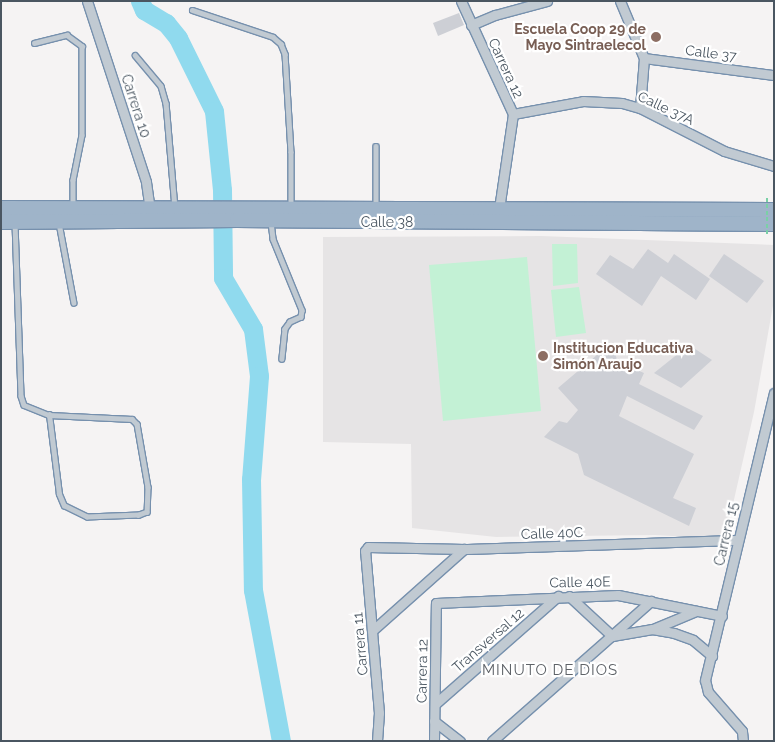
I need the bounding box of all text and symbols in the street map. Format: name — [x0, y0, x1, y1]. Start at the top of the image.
place label: Escuela Coop 29 de Mayo Sintraelecol — [514, 21, 646, 54]
marker: Escuela Coop 29 de Mayo Sintraelecol — [650, 31, 662, 43]
street label: Carrera 12 — [485, 35, 527, 101]
street label: Calle 37 — [684, 42, 738, 64]
street label: Carrera 10 — [118, 72, 154, 140]
street label: Calle 37A — [635, 88, 697, 128]
street label: Calle 38 — [361, 214, 413, 230]
place label: Institucion Educativa Simón Araujo — [553, 340, 693, 372]
marker: Institucion Educativa Simón Araujo — [537, 350, 549, 362]
street label: Carrera 15 — [711, 501, 741, 567]
street label: Calle 40C — [520, 524, 584, 542]
street label: Calle 40E — [549, 573, 611, 591]
street label: Transversal 12 — [449, 604, 527, 676]
street label: Carrera 11 — [349, 612, 371, 676]
street label: Carrera 12 — [413, 639, 431, 703]
district label: MINUTO DE DIOS — [480, 662, 620, 680]

